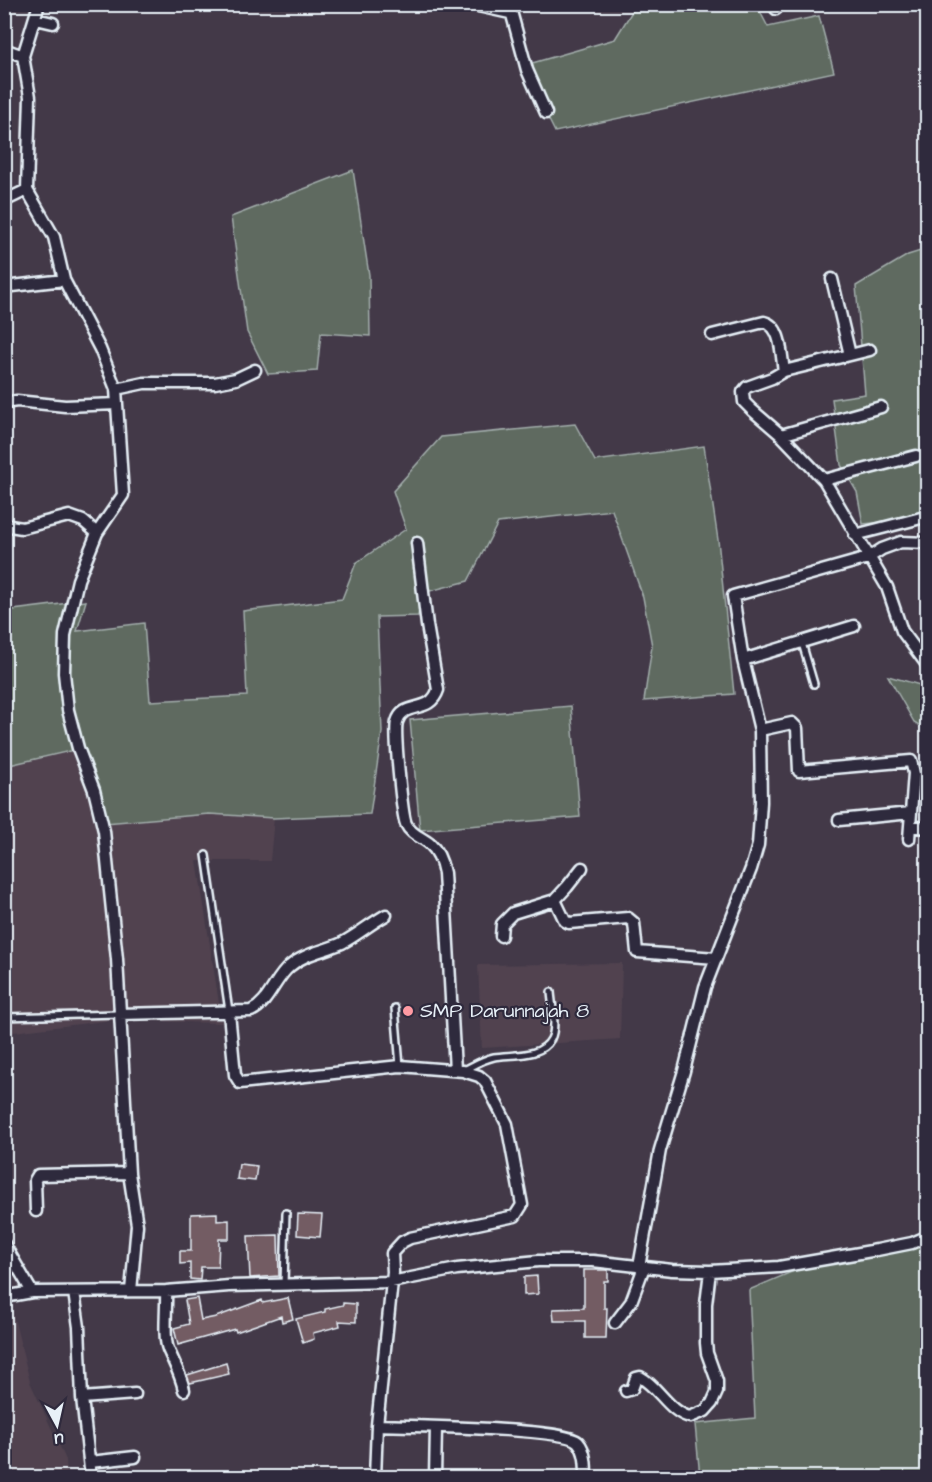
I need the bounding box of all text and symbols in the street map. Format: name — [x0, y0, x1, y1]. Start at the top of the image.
place label: SMP Darunnajah 8 — [420, 997, 589, 1025]
marker: SMP Darunnajah 8 — [401, 1004, 415, 1018]
north arrow — [27, 1395, 87, 1455]
text: U — [53, 1427, 65, 1450]

